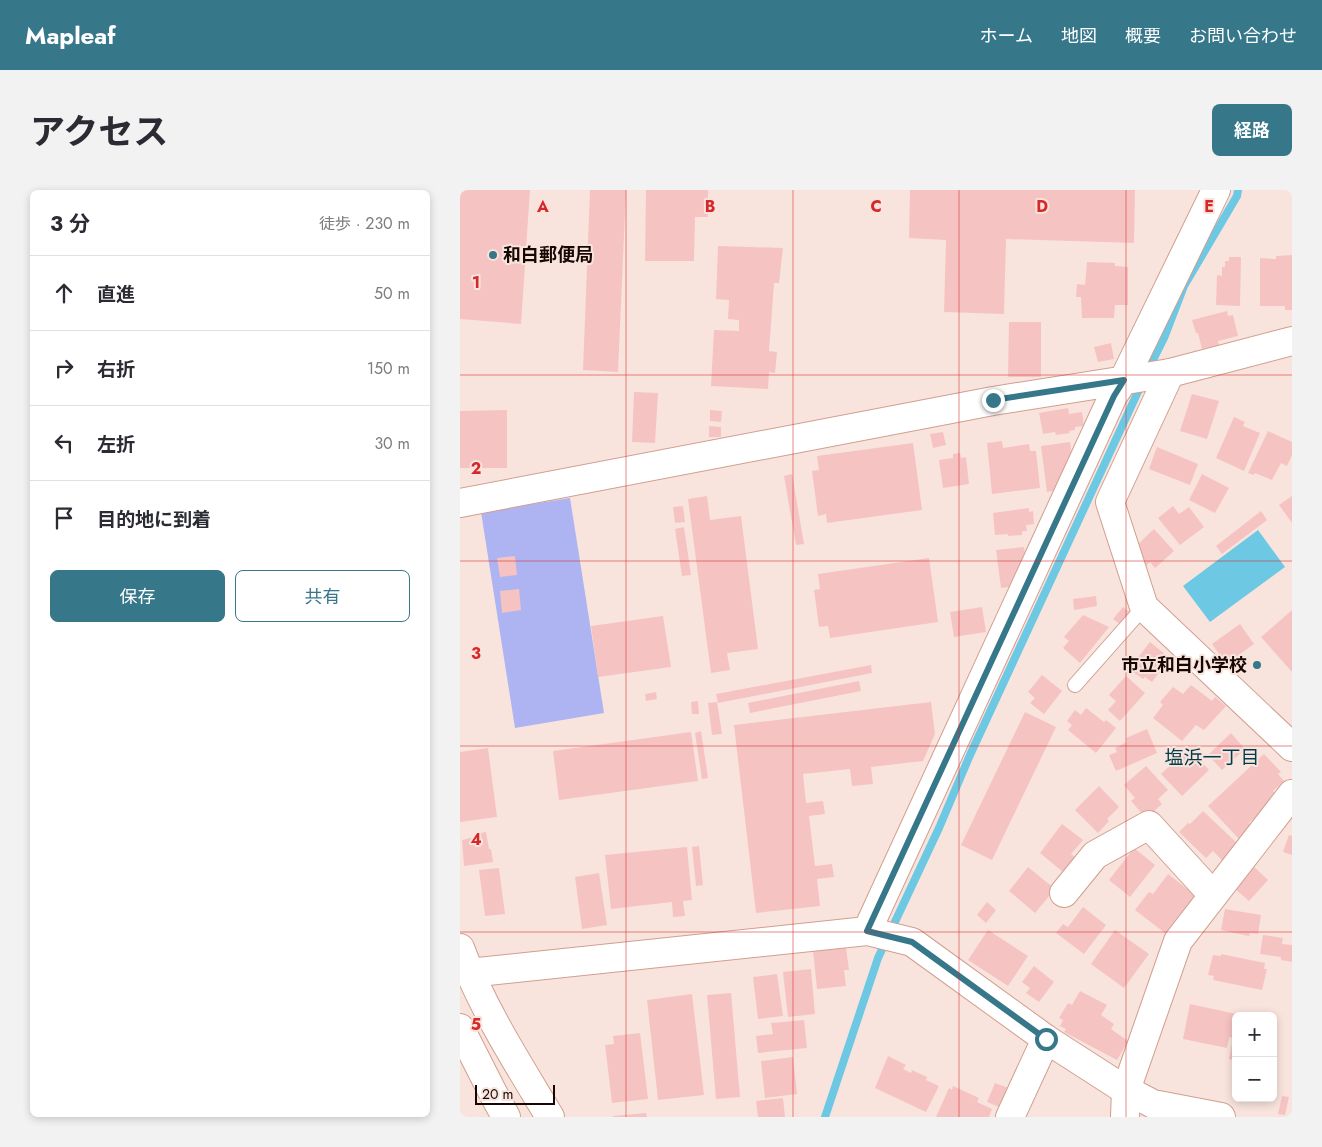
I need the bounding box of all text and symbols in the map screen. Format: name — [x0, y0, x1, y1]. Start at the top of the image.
text: Mapleaf — [25, 18, 116, 53]
text: ホーム — [980, 23, 1033, 49]
text: 地図 — [1061, 23, 1097, 49]
text: 概要 — [1125, 23, 1161, 49]
text: お問い合わせ — [1189, 23, 1297, 49]
button: 経路 — [1212, 104, 1292, 156]
text: アクセス — [30, 107, 168, 157]
text: A — [536, 195, 549, 218]
text: B — [705, 195, 715, 218]
text: C — [870, 195, 882, 218]
text: D — [1036, 195, 1048, 218]
text: E — [1204, 195, 1214, 218]
text: 3 分 — [50, 209, 90, 239]
text: 徒歩 · 230 m — [319, 212, 410, 235]
place label: 和白郵便局 — [503, 242, 593, 268]
marker: 和白郵便局 — [487, 249, 499, 261]
text: 1 — [472, 271, 480, 294]
icon: ahead — [50, 279, 78, 307]
text: 直進 — [97, 281, 135, 308]
text: 50 m — [374, 282, 410, 305]
icon: right — [50, 354, 78, 382]
text: 右折 — [97, 356, 135, 383]
text: 150 m — [367, 357, 410, 380]
route end — [982, 389, 1005, 412]
icon: left — [50, 429, 78, 457]
text: 左折 — [97, 431, 135, 458]
text: 30 m — [374, 432, 410, 455]
text: 2 — [471, 457, 481, 480]
icon: arrive — [50, 504, 78, 532]
text: 目的地に到着 — [97, 506, 211, 533]
button: 保存 — [50, 570, 225, 622]
button: 共有 — [235, 570, 410, 622]
text: 3 — [471, 642, 481, 665]
place label: 市立和白小学校 — [1121, 652, 1247, 678]
marker: 市立和白小学校 — [1251, 659, 1263, 671]
district label: 塩浜一丁目 — [1164, 744, 1260, 771]
text: 4 — [470, 828, 482, 851]
map controls — [1232, 1012, 1277, 1102]
button: + — [1232, 1012, 1277, 1057]
text: 5 — [471, 1013, 481, 1036]
route start — [1035, 1028, 1058, 1051]
button: − — [1232, 1057, 1277, 1102]
scale bar — [475, 1082, 555, 1105]
text: 20 m — [482, 1084, 514, 1104]

